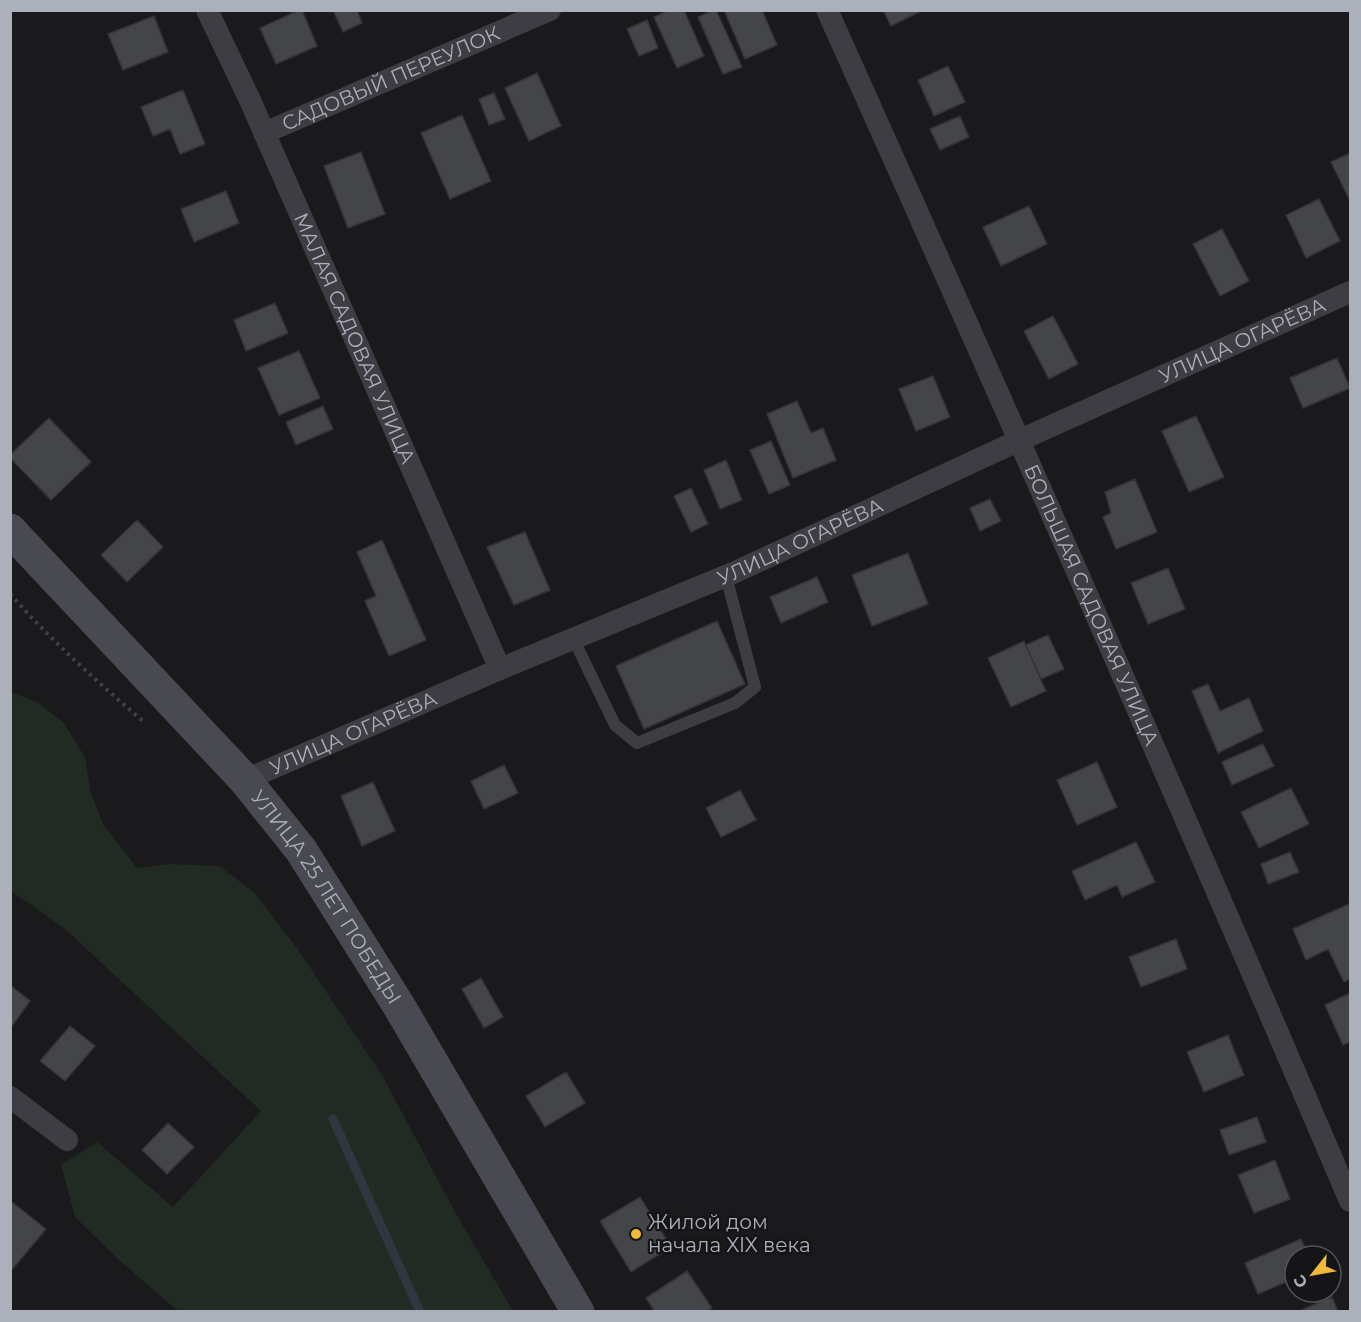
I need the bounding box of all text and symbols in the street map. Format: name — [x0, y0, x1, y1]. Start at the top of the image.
street label: САДОВЫЙ ПЕРЕУЛОК — [278, 21, 503, 136]
street label: МАЛАЯ САДОВАЯ УЛИЦА — [289, 209, 420, 468]
street label: УЛИЦА ОГАРЁВА — [1155, 293, 1329, 388]
street label: БОЛЬШАЯ САДОВАЯ УЛИЦА — [1019, 461, 1164, 749]
street label: УЛИЦА ОГАРЁВА — [714, 493, 887, 590]
street label: УЛИЦА ОГАРЁВА — [266, 686, 440, 780]
street label: УЛИЦА 25 ЛЕТ ПОБЕДЫ — [246, 785, 407, 1008]
place label: Жилой дом начала XIX века — [648, 1210, 811, 1257]
marker: Жилой дом начала XIX века — [629, 1227, 643, 1241]
north arrow — [1283, 1244, 1343, 1304]
text: С — [1289, 1271, 1312, 1291]

